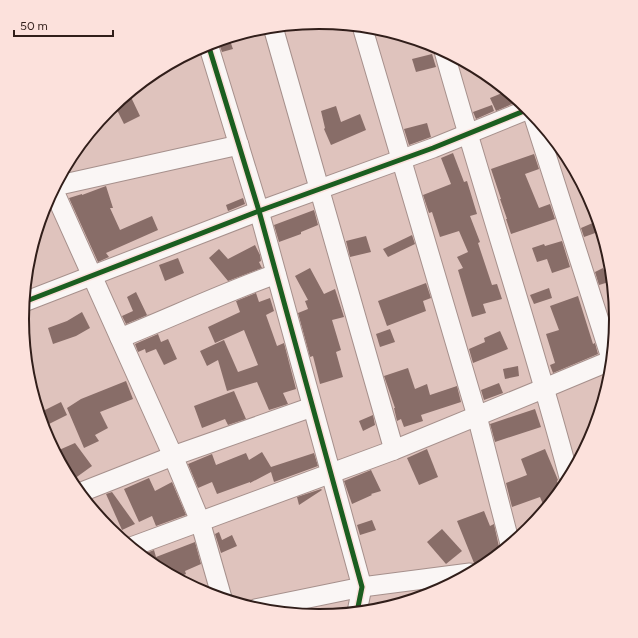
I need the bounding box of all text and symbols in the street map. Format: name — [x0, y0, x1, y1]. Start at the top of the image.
scale bar — [14, 12, 113, 38]
text: 50 m — [20, 19, 48, 33]

